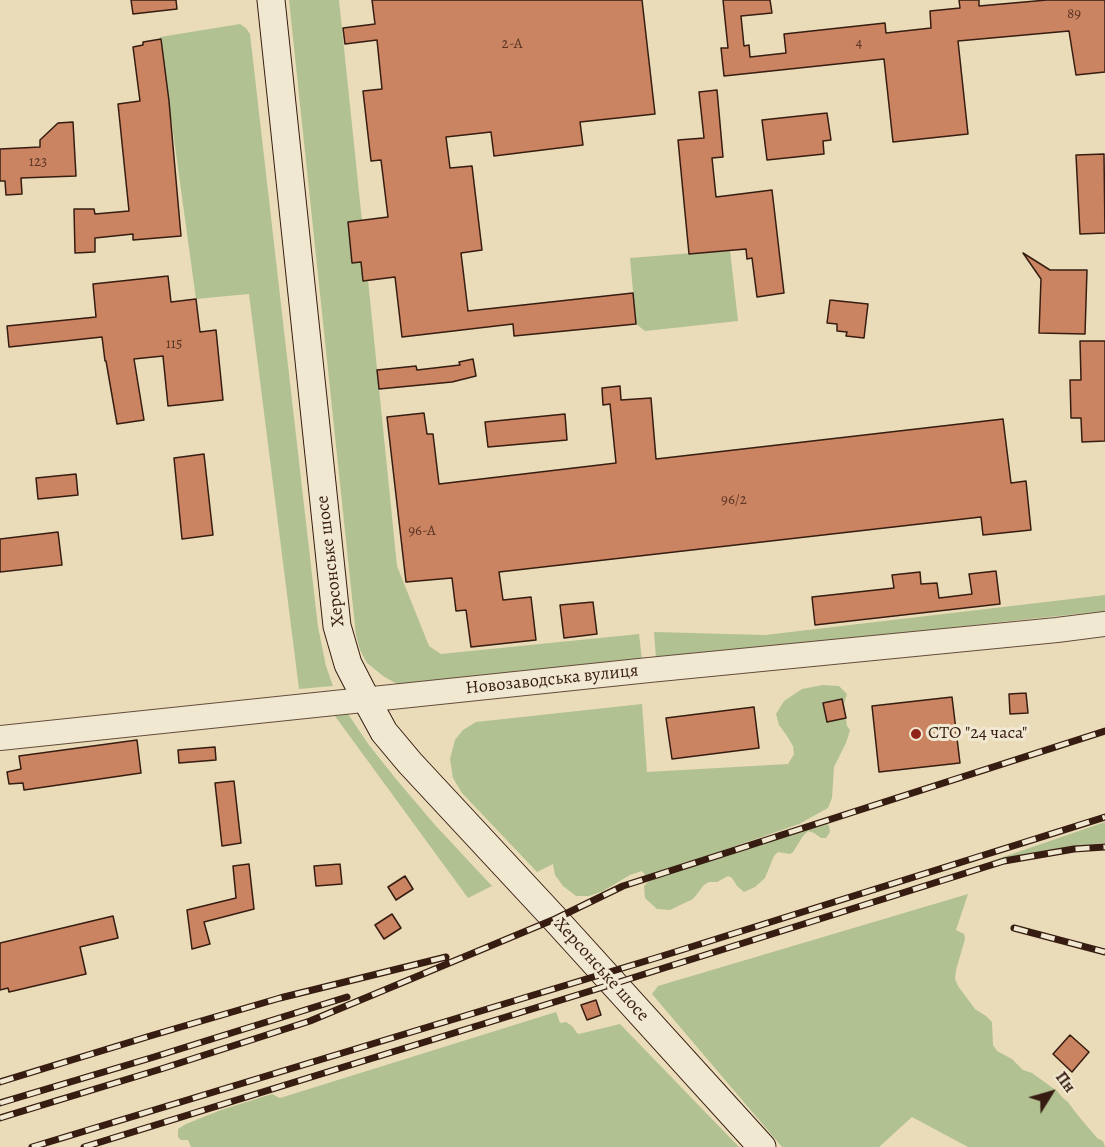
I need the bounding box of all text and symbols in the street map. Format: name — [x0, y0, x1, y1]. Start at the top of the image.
house number: 89 — [1067, 5, 1081, 23]
house number: 4 — [856, 34, 862, 52]
house number: 2-А — [502, 35, 522, 53]
house number: 123 — [29, 153, 47, 171]
house number: 115 — [166, 335, 182, 353]
house number: 96/2 — [721, 491, 747, 509]
street label: Херсонське шосе — [312, 494, 350, 628]
house number: 96-А — [408, 522, 436, 540]
street label: Новозаводська вулиця — [464, 660, 640, 700]
place label: СТО "24 часа" — [928, 723, 1027, 745]
marker: СТО "24 часа" — [909, 727, 923, 741]
street label: Херсонське шосе — [549, 914, 653, 1026]
north arrow — [1021, 1063, 1081, 1123]
text: Пн — [1050, 1067, 1080, 1097]

